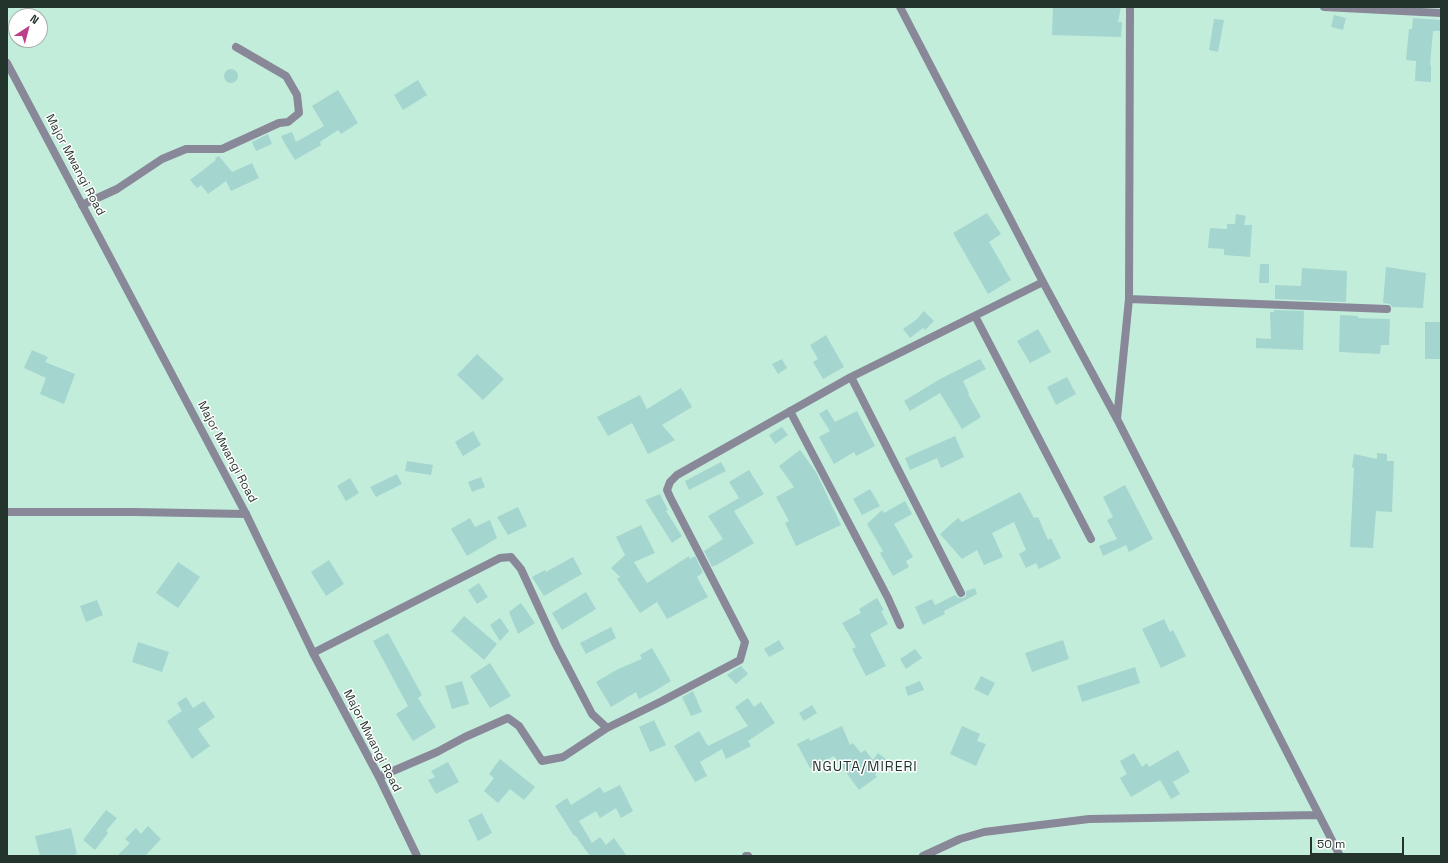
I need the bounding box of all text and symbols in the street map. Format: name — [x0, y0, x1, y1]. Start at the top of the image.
north arrow — [8, 8, 48, 48]
text: N — [27, 11, 42, 27]
street label: Major Mwangi Road — [42, 112, 108, 218]
street label: Major Mwangi Road — [194, 399, 260, 505]
street label: Major Mwangi Road — [340, 688, 404, 794]
district label: NGUTA/MIRERI — [812, 759, 918, 775]
scale bar — [1312, 829, 1406, 855]
text: 50 m — [1317, 836, 1345, 852]

